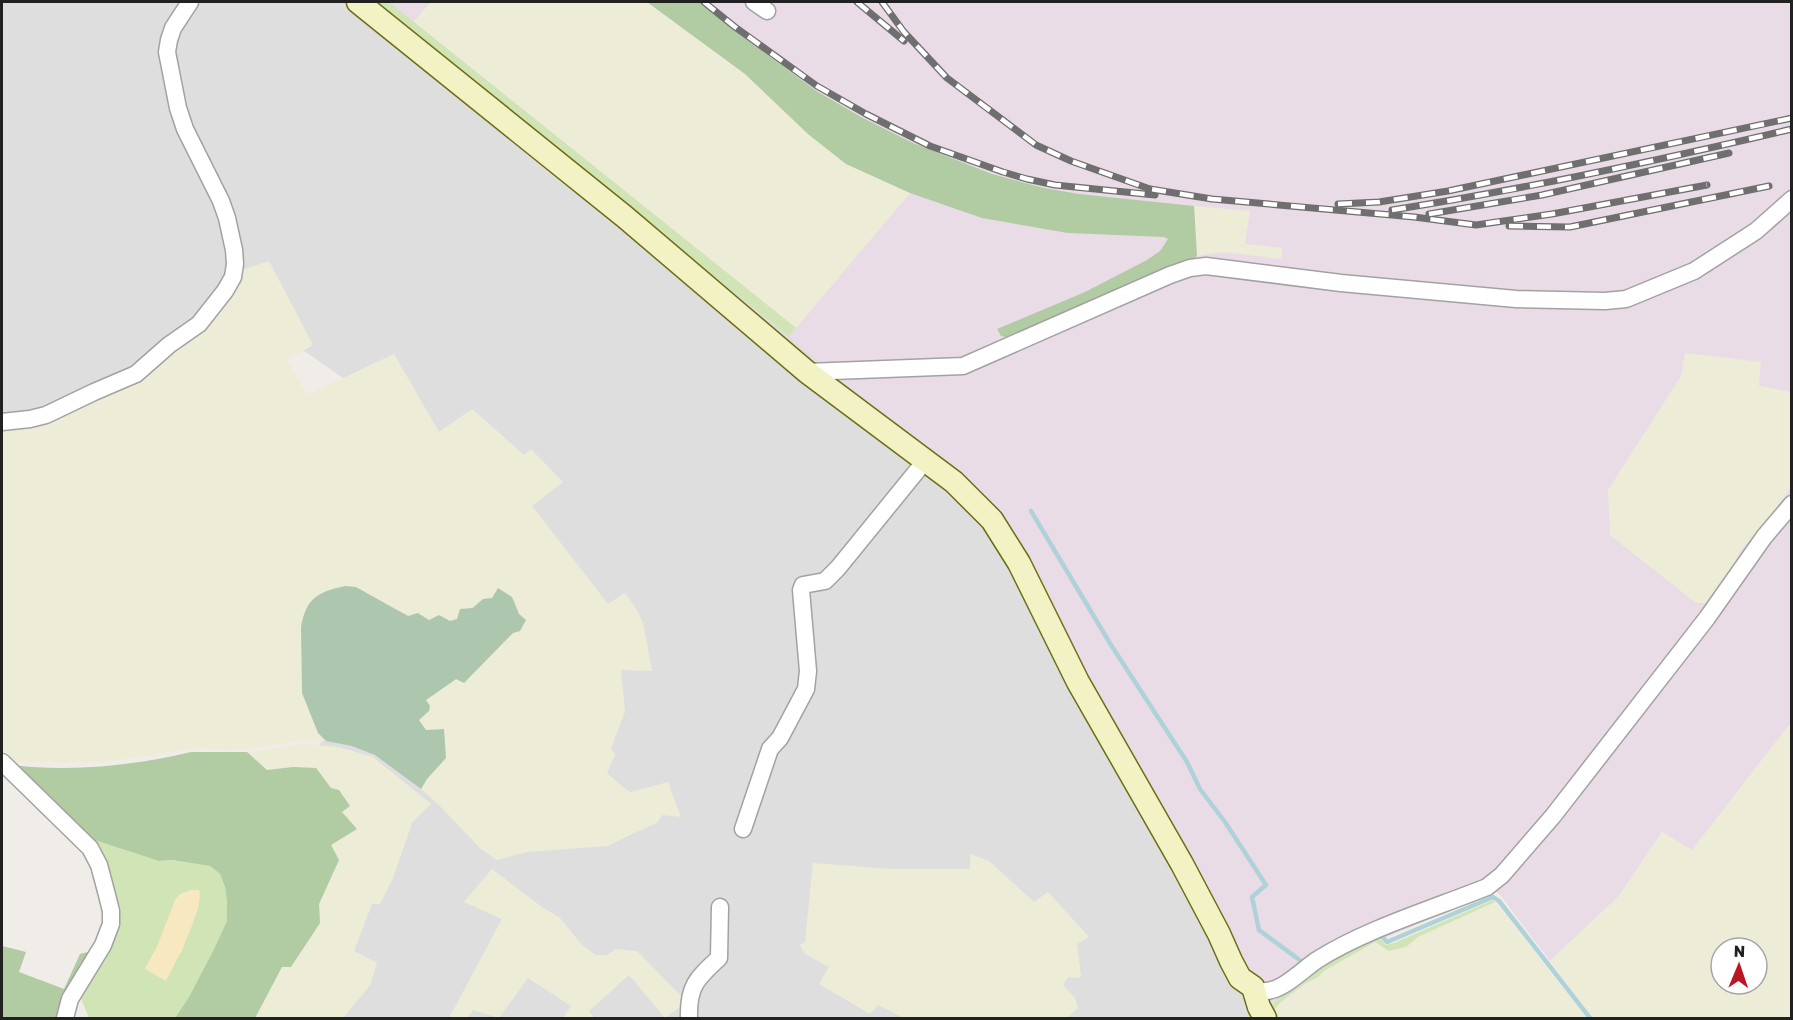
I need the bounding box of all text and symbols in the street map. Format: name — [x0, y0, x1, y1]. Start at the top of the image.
north arrow — [1709, 936, 1769, 996]
text: N — [1733, 942, 1746, 961]

